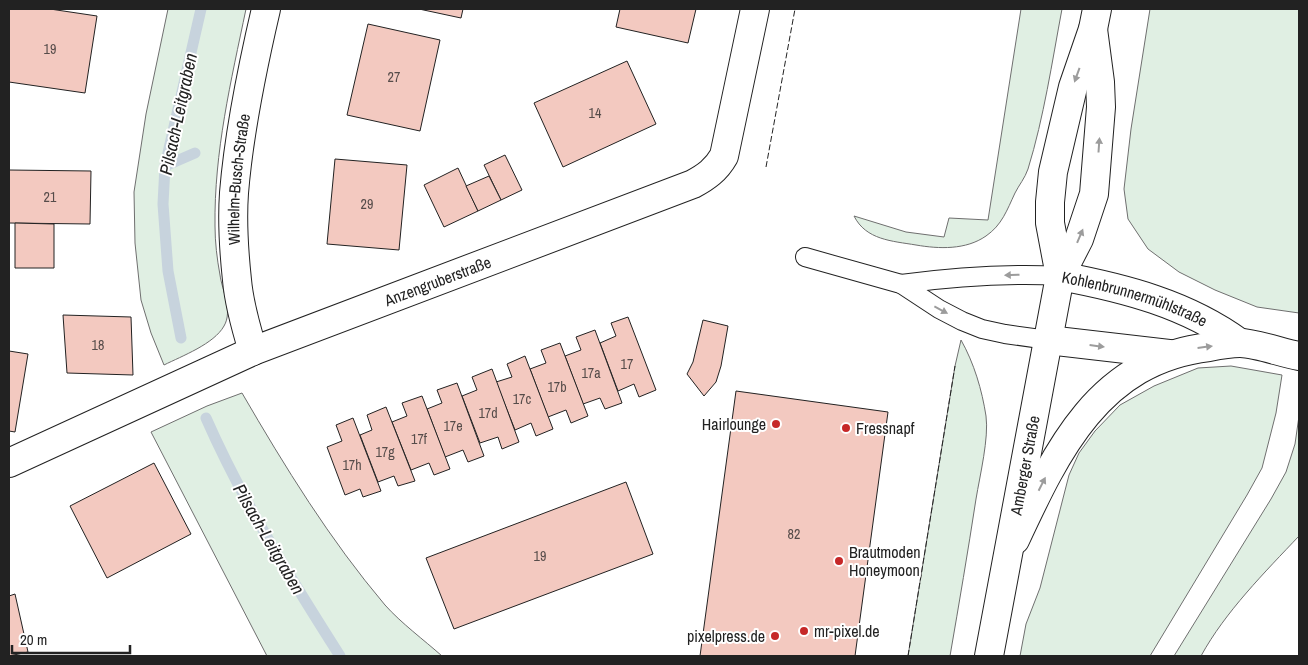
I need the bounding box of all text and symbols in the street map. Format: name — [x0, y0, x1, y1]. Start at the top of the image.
house number: 19 — [44, 40, 56, 58]
water label: Pilsach-Leitgraben — [153, 51, 203, 177]
house number: 27 — [388, 68, 400, 86]
one-way arrow — [1073, 68, 1080, 83]
house number: 14 — [589, 104, 602, 122]
street label: Wilhelm-Busch-Straße — [222, 112, 255, 246]
one-way arrow — [1095, 137, 1103, 153]
house number: 21 — [44, 188, 57, 206]
house number: 29 — [361, 195, 373, 213]
one-way arrow — [1076, 229, 1084, 243]
street label: Anzengruberstraße — [380, 251, 494, 311]
street label: Kohlenbrunnermühlstraße — [1060, 266, 1211, 332]
one-way arrow — [1003, 271, 1019, 279]
one-way arrow — [935, 306, 948, 315]
house number: 18 — [92, 336, 104, 354]
one-way arrow — [1089, 342, 1105, 350]
one-way arrow — [1197, 343, 1213, 351]
house number: 17 — [621, 355, 633, 373]
house number: 17a — [581, 364, 601, 382]
house number: 17b — [547, 378, 567, 396]
house number: 17c — [513, 390, 532, 408]
house number: 17d — [478, 404, 498, 422]
place label: Hairlounge — [702, 413, 766, 435]
street label: Amberger Straße — [1004, 414, 1045, 518]
house number: 17e — [443, 417, 463, 435]
place label: Fressnapf — [856, 417, 915, 439]
marker: Hairlounge — [770, 418, 782, 430]
marker: Fressnapf — [840, 422, 852, 434]
house number: 17f — [411, 430, 428, 448]
house number: 17g — [375, 443, 395, 461]
house number: 17h — [342, 456, 362, 474]
one-way arrow — [1038, 477, 1046, 492]
water label: Pilsach-Leitgraben — [227, 479, 311, 599]
house number: 82 — [788, 525, 800, 543]
place label: Brautmoden Honeymoon — [849, 541, 920, 581]
house number: 19 — [534, 547, 546, 565]
marker: Brautmoden Honeymoon — [833, 555, 845, 567]
place label: mr-pixel.de — [814, 620, 880, 642]
scale bar — [12, 622, 130, 654]
place label: pixelpress.de — [687, 625, 765, 647]
marker: mr-pixel.de — [798, 625, 810, 637]
text: 20 m — [20, 629, 47, 650]
marker: pixelpress.de — [769, 630, 781, 642]

